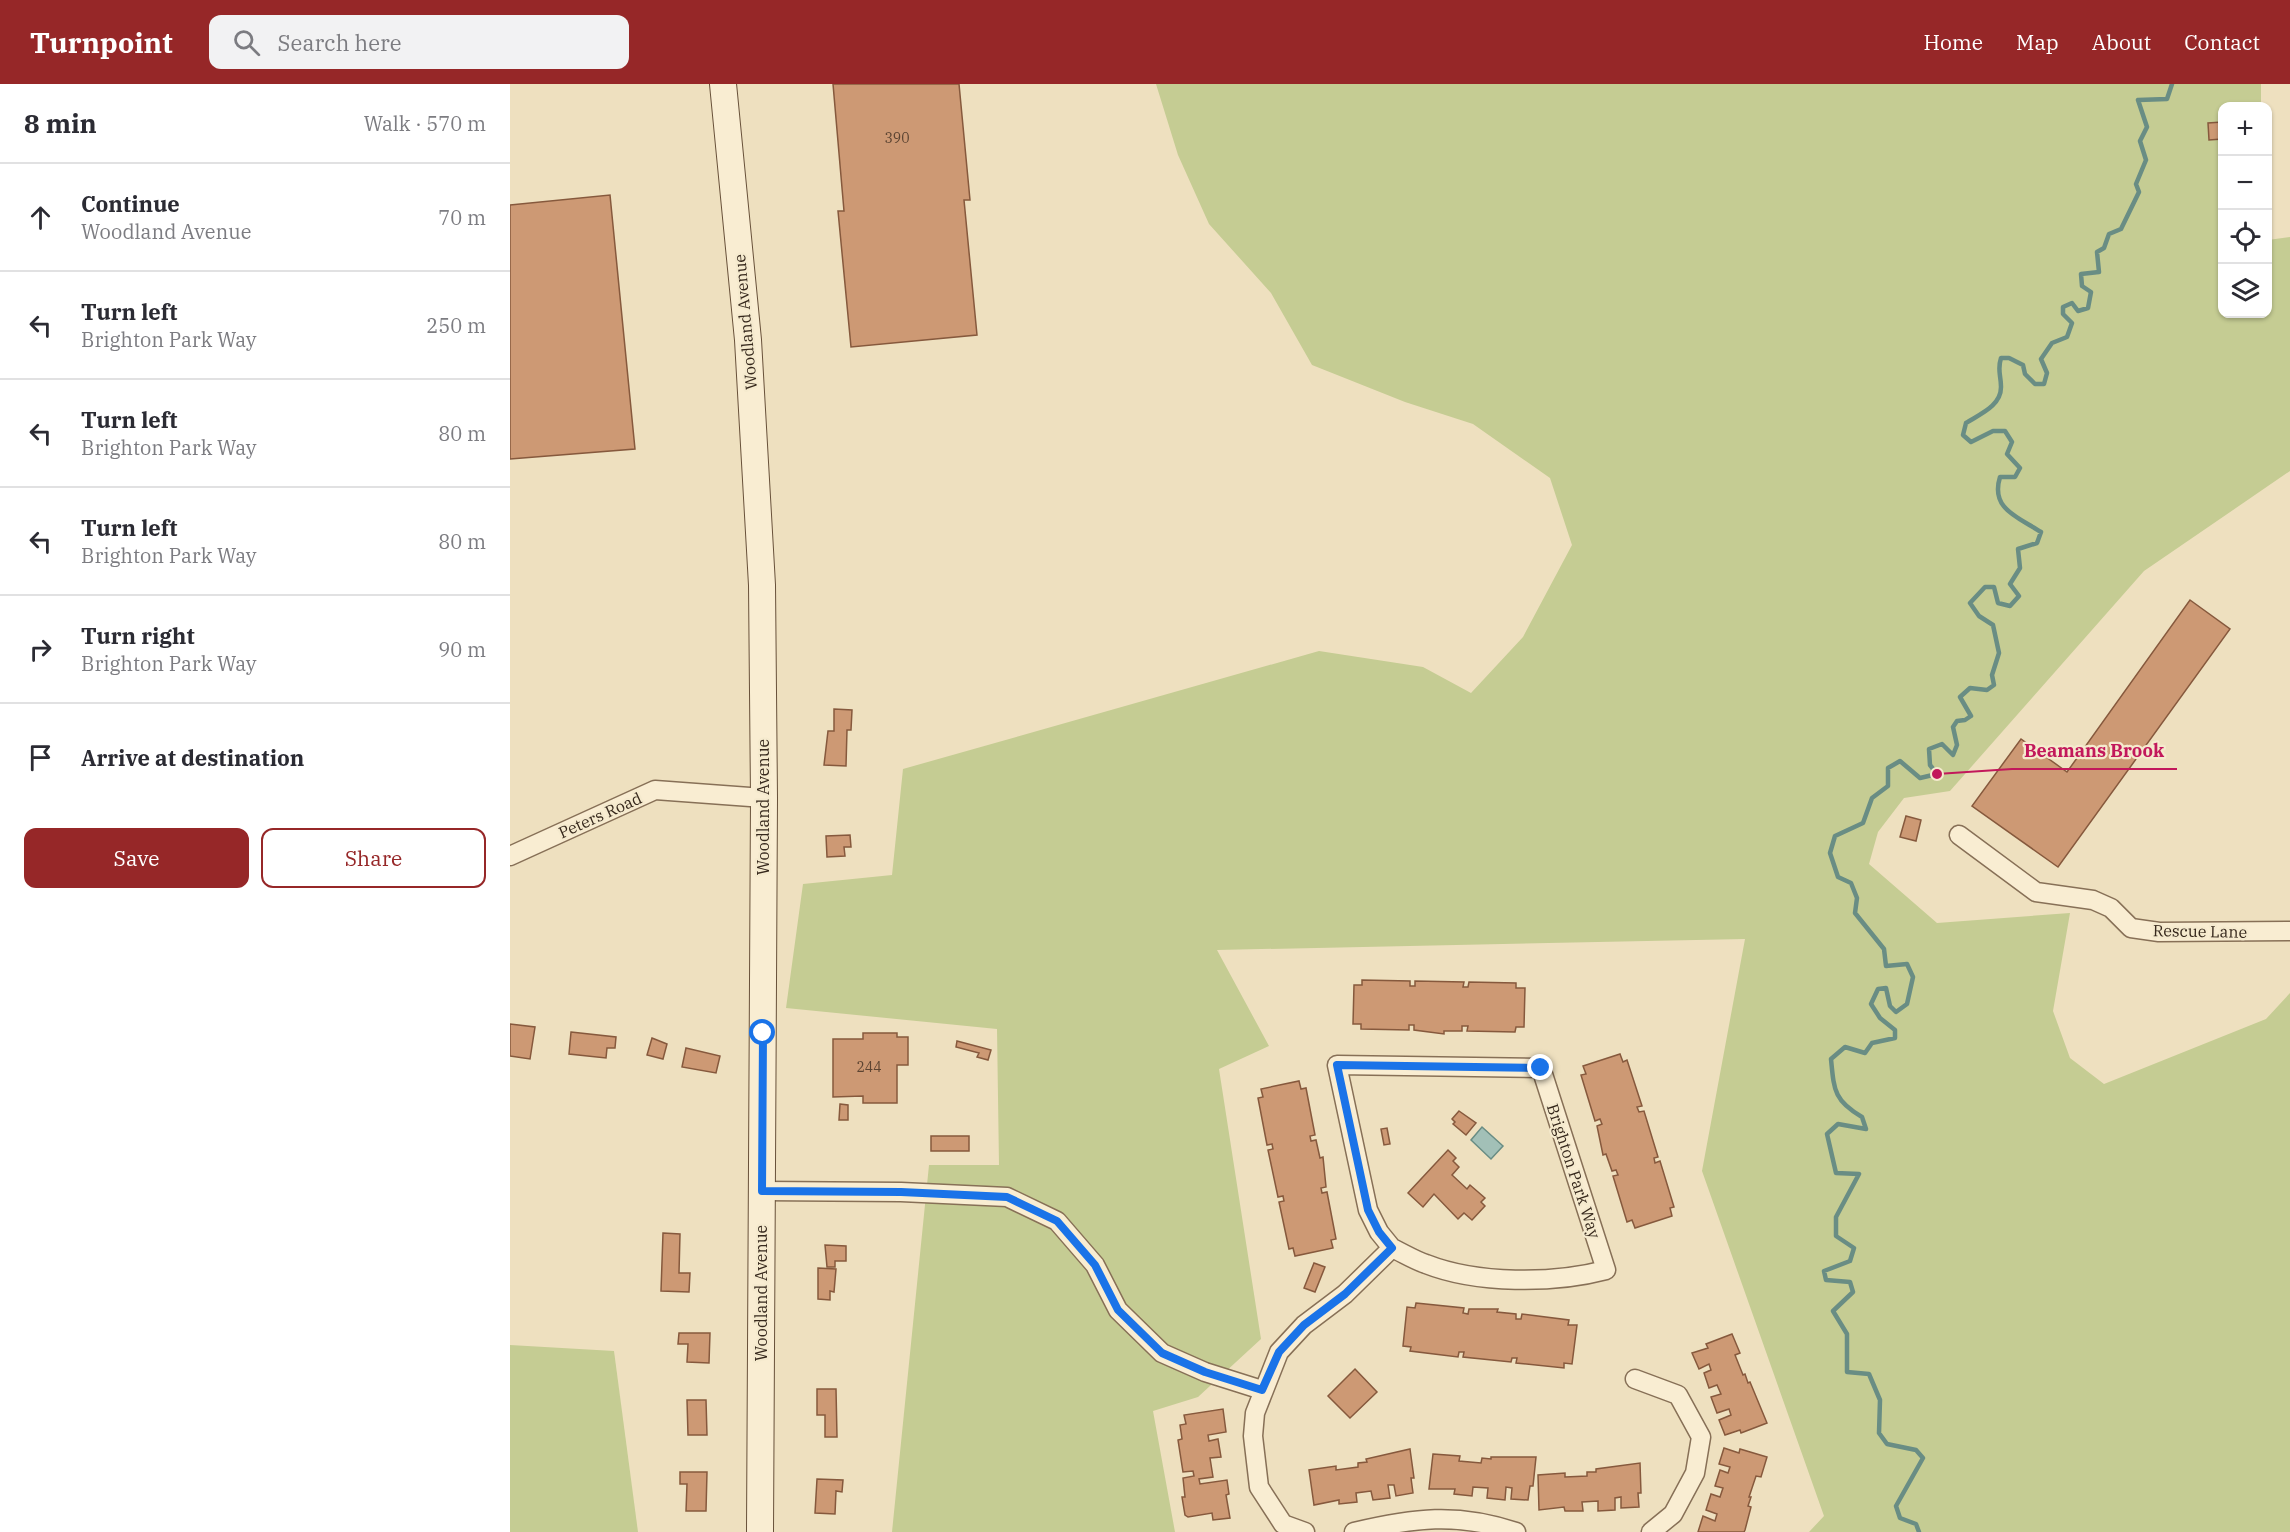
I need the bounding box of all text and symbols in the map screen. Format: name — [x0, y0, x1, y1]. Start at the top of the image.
search box — [209, 15, 629, 69]
text: Turnpoint — [30, 24, 173, 61]
icon: search — [230, 26, 263, 59]
text: Search here — [278, 28, 402, 57]
text: Home — [1923, 28, 1983, 56]
text: Map — [2016, 28, 2059, 56]
text: About — [2092, 28, 2151, 56]
text: Contact — [2184, 28, 2260, 56]
map controls — [2218, 102, 2272, 318]
button: + — [2218, 102, 2272, 156]
text: 8 min — [24, 106, 97, 140]
text: Walk · 570 m — [364, 110, 486, 137]
house number: 390 — [884, 129, 910, 147]
button: − — [2218, 156, 2272, 210]
text: Continue — [81, 189, 180, 218]
icon: ahead — [24, 201, 57, 234]
text: 70 m — [438, 204, 486, 231]
button: locate — [2218, 210, 2272, 264]
text: Woodland Avenue — [81, 218, 251, 245]
street label: Woodland Avenue — [729, 253, 761, 391]
button: layers — [2218, 264, 2272, 318]
text: Turn left — [81, 297, 177, 326]
icon: left — [24, 309, 57, 342]
text: 250 m — [426, 312, 486, 339]
text: Brighton Park Way — [81, 326, 257, 353]
text: Turn left — [81, 405, 177, 434]
icon: left — [24, 417, 57, 450]
text: 80 m — [438, 420, 486, 447]
text: Brighton Park Way — [81, 434, 257, 461]
text: Turn left — [81, 513, 177, 542]
icon: left — [24, 525, 57, 558]
text: 80 m — [438, 528, 486, 555]
text: Brighton Park Way — [81, 542, 257, 569]
text: Turn right — [81, 621, 195, 650]
icon: right — [24, 633, 57, 666]
text: 90 m — [438, 636, 486, 663]
text: Brighton Park Way — [81, 650, 257, 677]
callout: Beamans Brook — [2012, 733, 2177, 769]
street label: Woodland Avenue — [753, 739, 773, 875]
text: Beamans Brook — [2024, 739, 2165, 762]
icon: arrive — [24, 741, 57, 774]
text: Arrive at destination — [81, 743, 304, 772]
street label: Peters Road — [555, 788, 645, 842]
button: Save — [24, 828, 249, 888]
button: Share — [261, 828, 486, 888]
street label: Rescue Lane — [2153, 920, 2247, 942]
route start — [749, 1019, 775, 1045]
route end — [1527, 1054, 1553, 1080]
house number: 244 — [856, 1058, 882, 1076]
street label: Brighton Park Way — [1543, 1101, 1605, 1241]
street label: Woodland Avenue — [751, 1225, 771, 1361]

